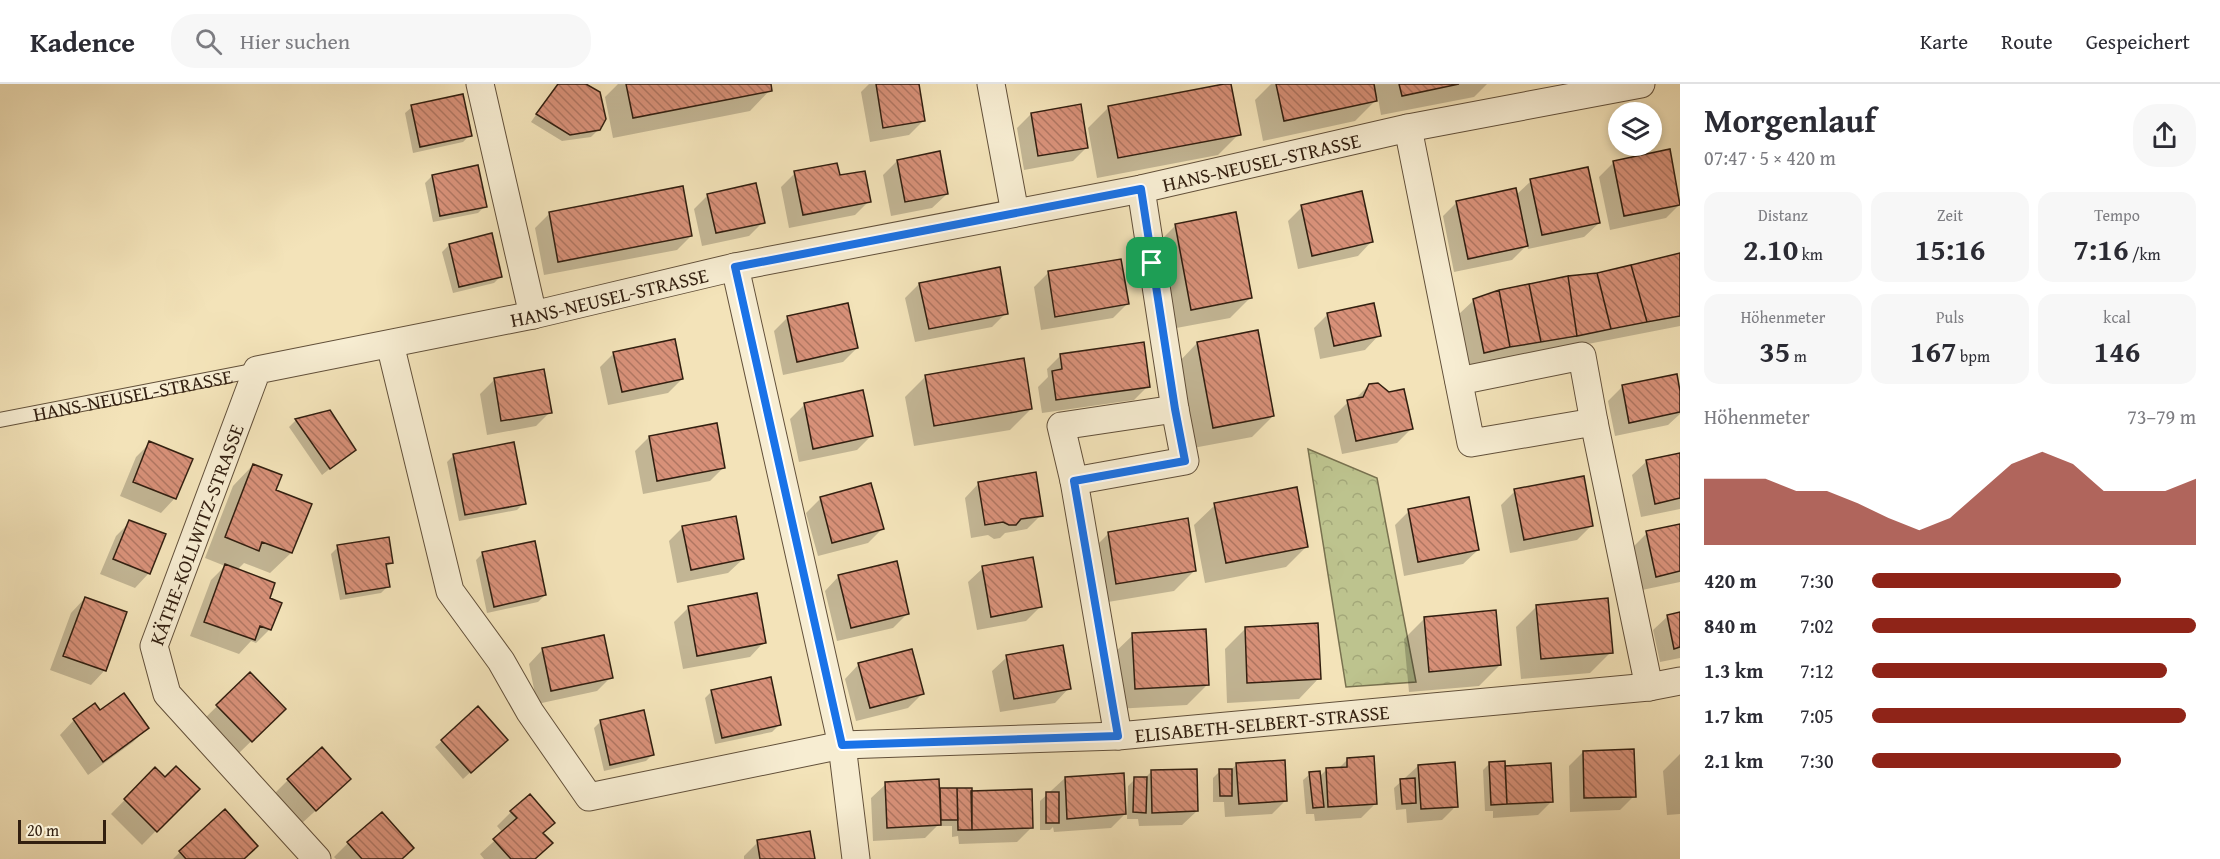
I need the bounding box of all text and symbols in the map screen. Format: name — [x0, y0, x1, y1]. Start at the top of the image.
search box — [171, 14, 591, 68]
text: Kadence — [30, 21, 135, 62]
icon: search — [192, 25, 225, 58]
text: Hier suchen — [240, 25, 350, 57]
text: Karte — [1920, 26, 1968, 57]
text: Route — [2001, 26, 2053, 57]
text: Gespeichert — [2086, 26, 2190, 57]
text: Morgenlauf — [1704, 96, 1876, 144]
map controls — [1608, 102, 1662, 156]
button: layers — [1608, 102, 1662, 156]
button: share — [2133, 104, 2196, 167]
street label: HANS-NEUSEL-STRASSE — [1159, 125, 1363, 198]
text: 07:47 · 5 × 420 m — [1704, 143, 1836, 172]
text: Distanz — [1758, 203, 1808, 227]
text: Zeit — [1937, 203, 1963, 227]
text: Tempo — [2094, 203, 2140, 227]
text: 2.10 — [1743, 227, 1798, 271]
text: 15:16 — [1915, 227, 1985, 271]
text: 7:16 — [2073, 227, 2128, 271]
pin — [1126, 237, 1177, 288]
text: km — [1798, 242, 1823, 266]
text: /km — [2128, 242, 2161, 266]
icon: arrive — [1135, 246, 1168, 279]
street label: HANS-NEUSEL-STRASSE — [508, 259, 711, 334]
text: Höhenmeter — [1741, 305, 1825, 329]
text: Puls — [1936, 305, 1964, 329]
text: kcal — [2103, 305, 2131, 329]
text: 35 — [1759, 329, 1790, 373]
text: 167 — [1910, 329, 1957, 373]
text: 146 — [2094, 329, 2140, 373]
text: m — [1790, 344, 1807, 368]
text: bpm — [1957, 344, 1990, 368]
street label: HANS-NEUSEL-STRASSE — [30, 361, 235, 428]
text: Höhenmeter — [1704, 402, 1810, 431]
text: 73–79 m — [2127, 402, 2196, 431]
street label: KÄTHE-KOLLWITZ-STRASSE — [141, 420, 250, 649]
text: 420 m — [1704, 566, 1757, 595]
text: 7:30 — [1800, 566, 1834, 595]
text: 840 m — [1704, 611, 1757, 640]
text: 7:02 — [1800, 611, 1834, 640]
text: 1.3 km — [1704, 656, 1763, 685]
text: 7:12 — [1800, 656, 1834, 685]
street label: ELISABETH-SELBERT-STRASSE — [1134, 697, 1391, 749]
text: 1.7 km — [1704, 701, 1763, 730]
text: 7:05 — [1800, 701, 1834, 730]
text: 2.1 km — [1704, 746, 1763, 775]
text: 7:30 — [1800, 746, 1834, 775]
scale bar — [18, 817, 106, 844]
text: 20 m — [27, 818, 59, 842]

